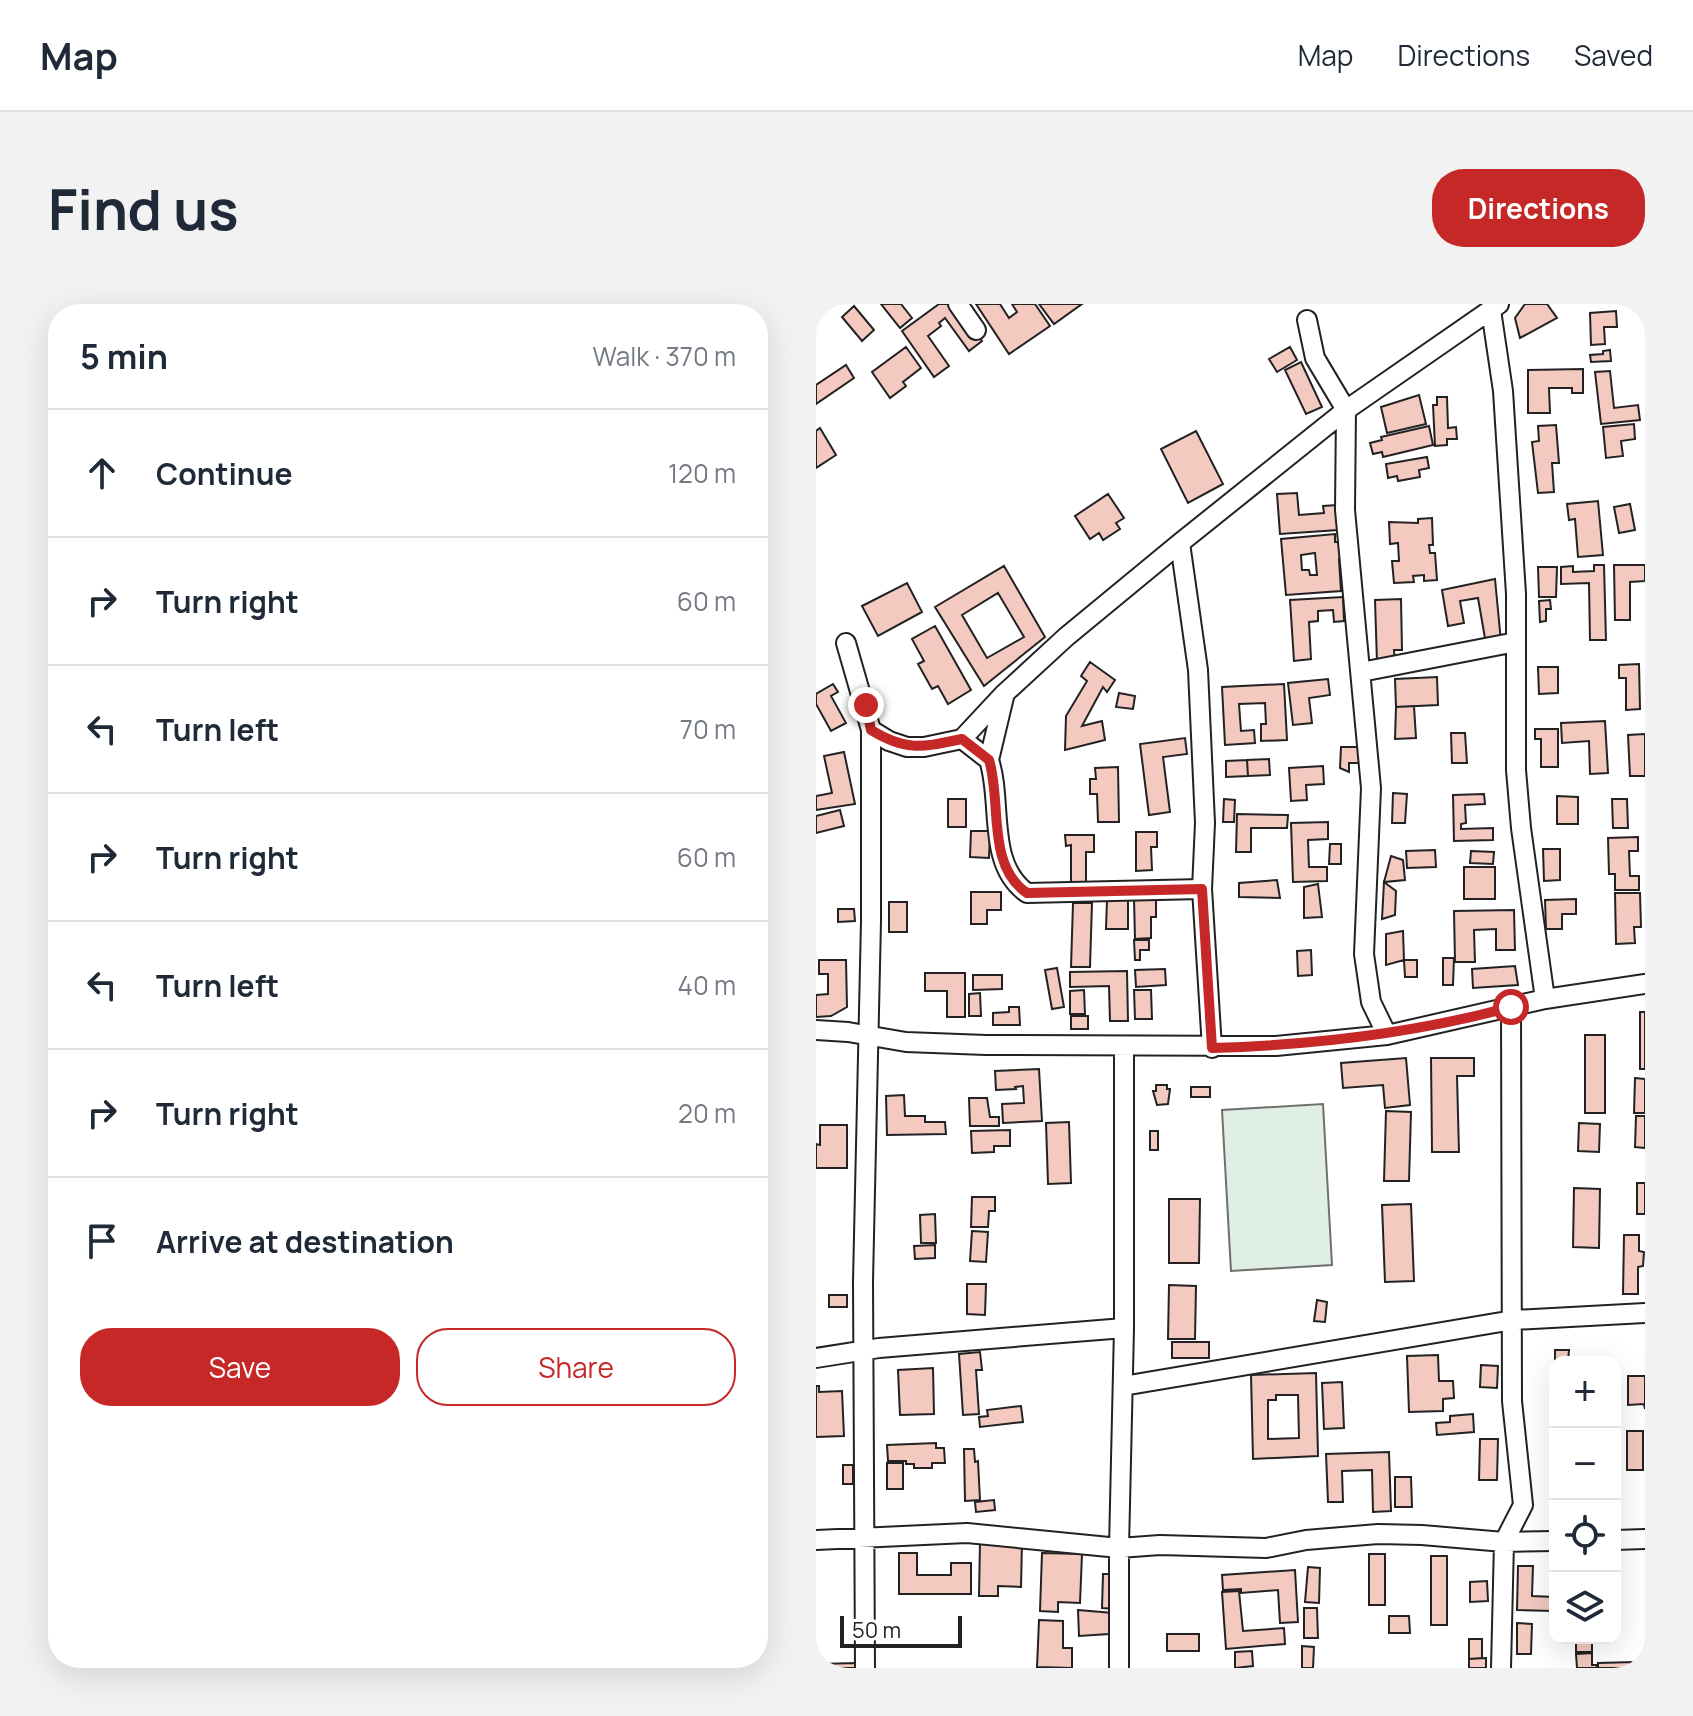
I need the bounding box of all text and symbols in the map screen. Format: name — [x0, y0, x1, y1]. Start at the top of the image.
text: Map — [40, 29, 118, 81]
text: Map — [1298, 36, 1353, 74]
text: Directions — [1397, 36, 1530, 74]
text: Saved — [1574, 36, 1653, 74]
button: Directions — [1432, 169, 1645, 247]
text: Find us — [48, 170, 239, 247]
text: 5 min — [80, 333, 168, 379]
text: Walk · 370 m — [593, 338, 736, 374]
icon: ahead — [80, 451, 124, 495]
text: Continue — [156, 453, 292, 494]
text: 120 m — [668, 455, 736, 491]
icon: right — [80, 579, 124, 623]
text: Turn right — [156, 581, 299, 622]
text: 60 m — [677, 583, 736, 619]
route end — [848, 687, 884, 723]
icon: left — [80, 707, 124, 751]
text: Turn left — [156, 709, 279, 750]
text: 70 m — [680, 711, 736, 747]
icon: right — [80, 835, 124, 879]
text: Turn right — [156, 837, 299, 878]
text: 60 m — [677, 839, 736, 875]
icon: left — [80, 963, 124, 1007]
text: Turn left — [156, 965, 279, 1006]
text: 40 m — [678, 967, 736, 1003]
route start — [1493, 989, 1529, 1025]
icon: right — [80, 1091, 124, 1135]
text: Turn right — [156, 1093, 299, 1134]
text: 20 m — [678, 1095, 736, 1131]
icon: arrive — [80, 1219, 124, 1263]
text: Arrive at destination — [156, 1221, 454, 1262]
button: Save — [80, 1328, 400, 1406]
button: Share — [416, 1328, 736, 1406]
map controls — [1549, 1356, 1621, 1644]
button: + — [1549, 1356, 1621, 1428]
button: − — [1549, 1428, 1621, 1500]
button: locate — [1549, 1500, 1621, 1572]
button: layers — [1549, 1572, 1621, 1644]
scale bar — [840, 1612, 962, 1648]
text: 50 m — [852, 1615, 901, 1645]

